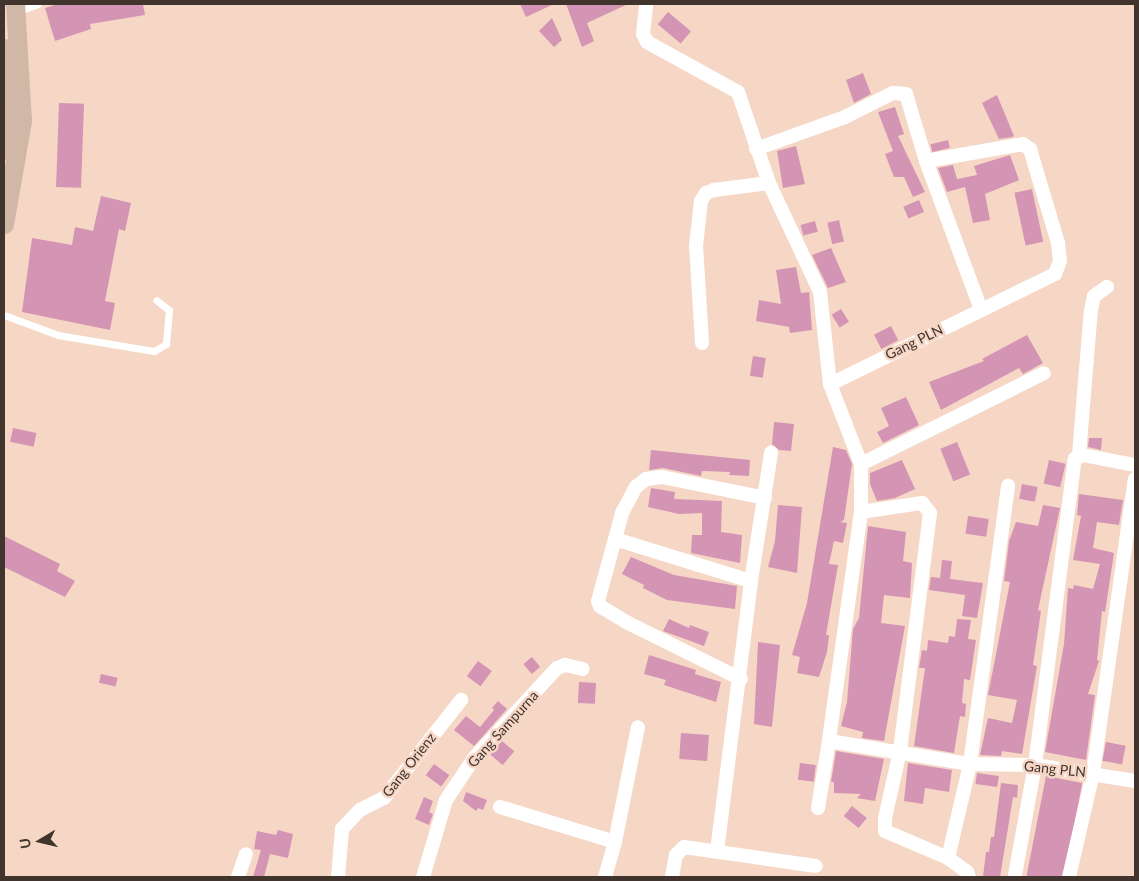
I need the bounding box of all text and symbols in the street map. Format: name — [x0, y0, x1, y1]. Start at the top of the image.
street label: Gang PLN — [882, 321, 946, 363]
street label: Gang Sampurna — [464, 687, 542, 771]
street label: Gang Orienz — [379, 730, 439, 800]
street label: Gang PLN — [1023, 757, 1087, 781]
north arrow — [15, 816, 65, 866]
text: U — [15, 837, 34, 850]

